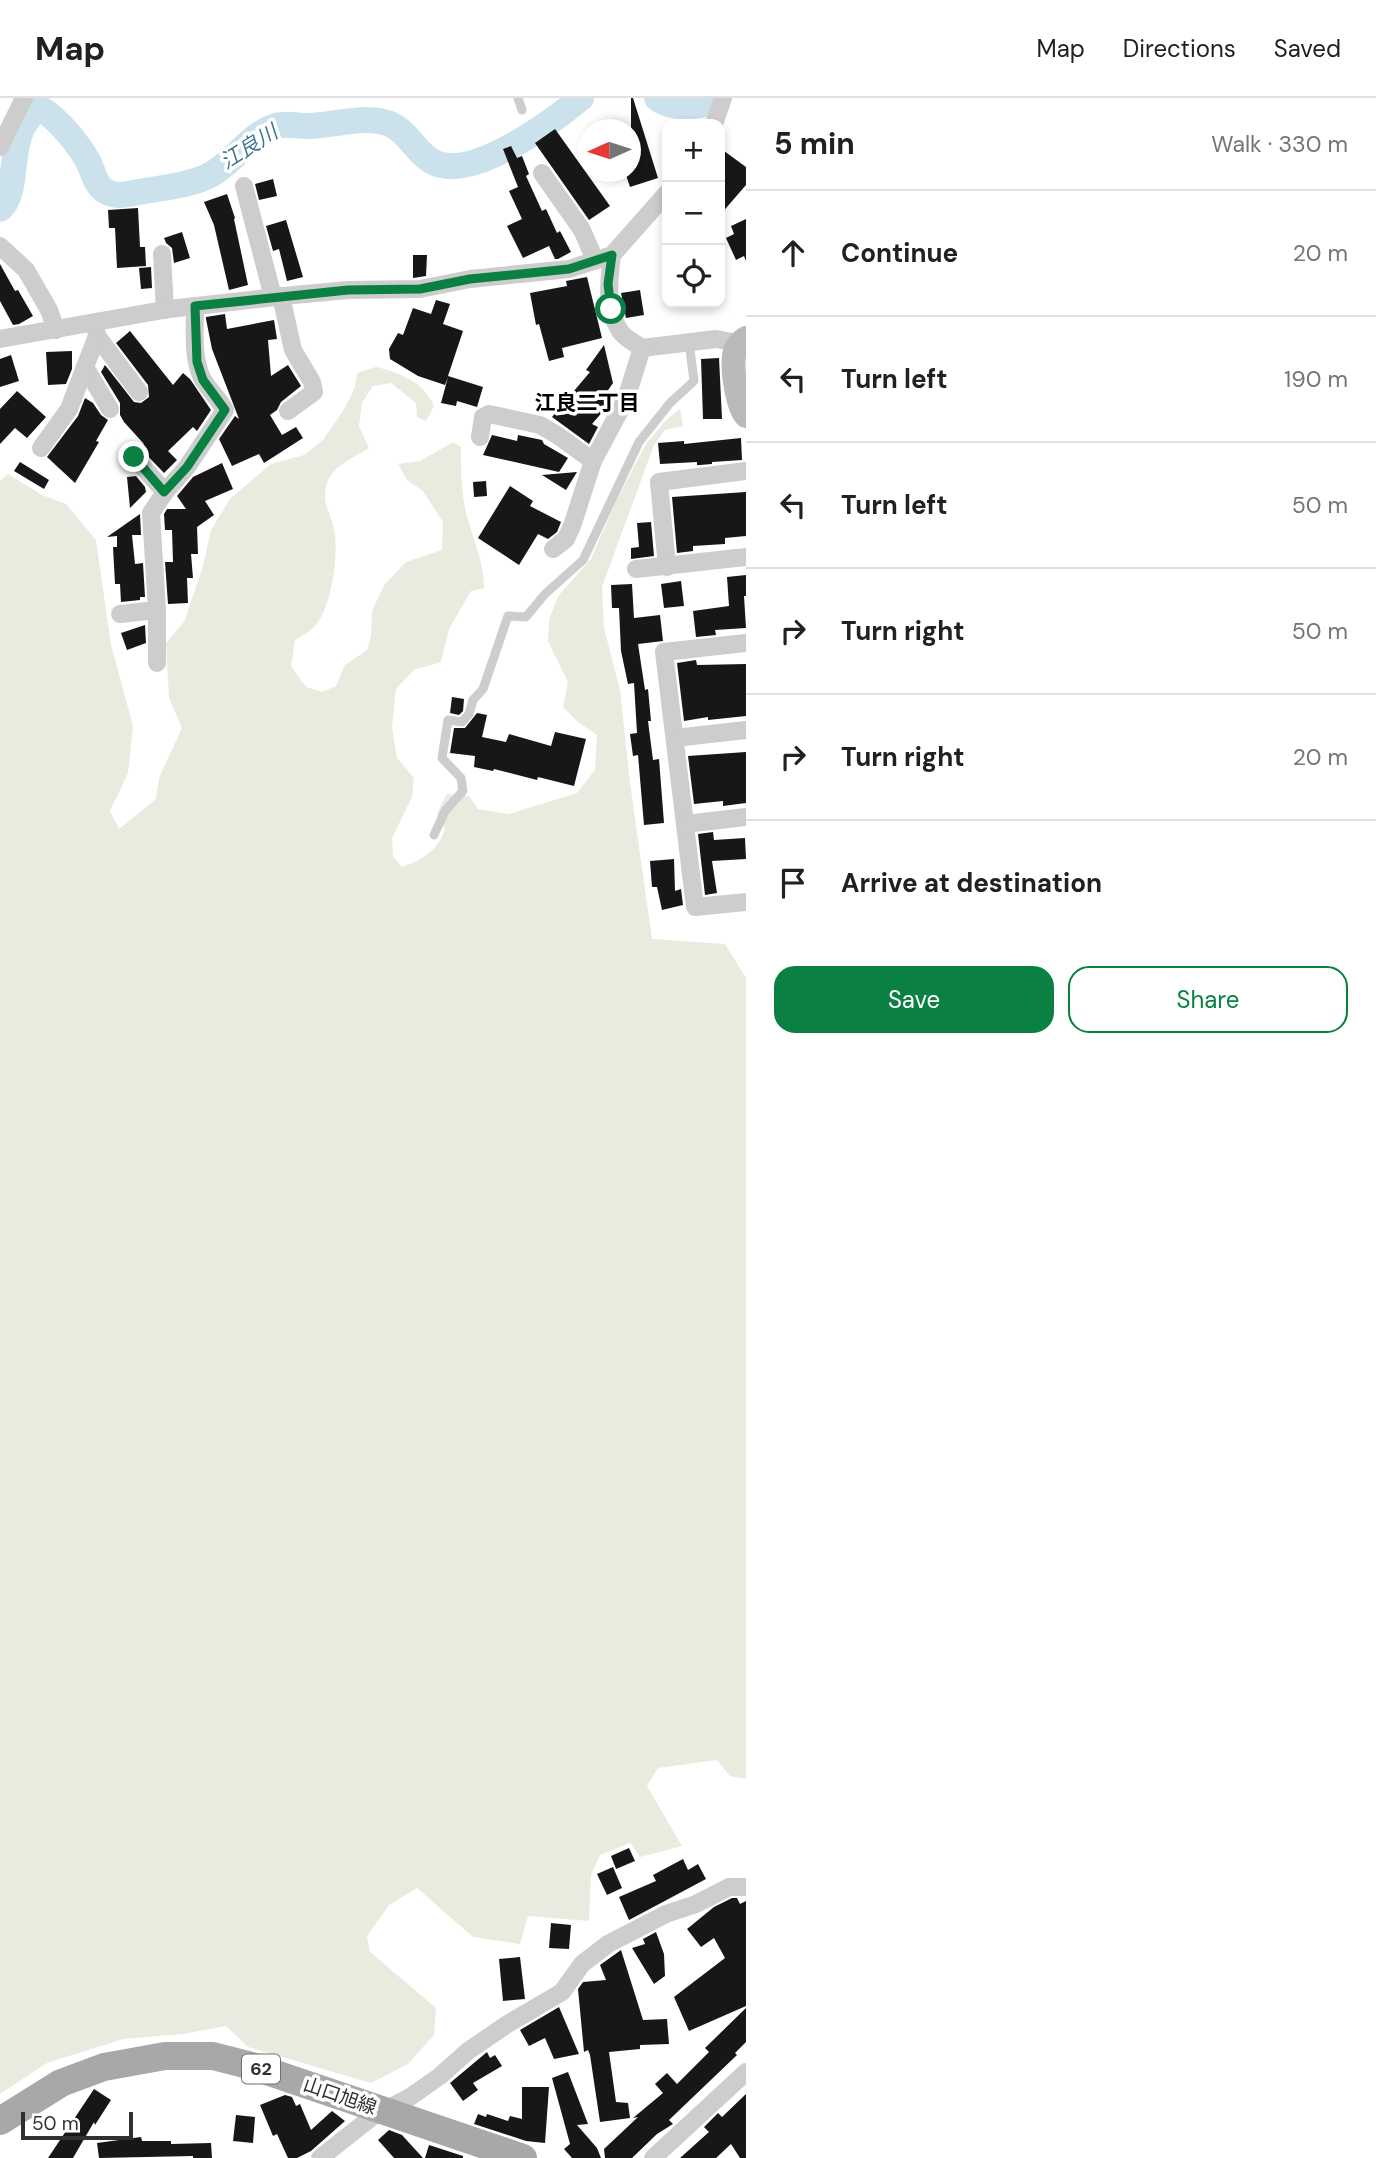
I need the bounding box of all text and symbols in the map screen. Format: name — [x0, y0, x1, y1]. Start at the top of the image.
text: Map — [35, 27, 105, 70]
text: Map — [1037, 33, 1085, 64]
text: Directions — [1123, 33, 1236, 64]
text: Saved — [1274, 33, 1341, 64]
water label: 江良川 — [215, 117, 285, 176]
north arrow — [578, 119, 641, 182]
map controls — [662, 119, 725, 308]
button: + — [662, 119, 725, 182]
text: 5 min — [774, 124, 855, 163]
text: Walk · 330 m — [1211, 129, 1348, 159]
button: − — [662, 182, 725, 245]
icon: ahead — [774, 234, 812, 272]
text: Continue — [841, 236, 958, 270]
text: 20 m — [1293, 238, 1348, 268]
button: locate — [662, 245, 725, 308]
route start — [595, 293, 626, 324]
icon: left — [774, 360, 812, 398]
text: Turn left — [841, 362, 948, 396]
text: 190 m — [1284, 364, 1348, 394]
district label: 江良二丁目 — [535, 389, 640, 417]
route end — [118, 441, 149, 472]
icon: left — [774, 486, 812, 524]
text: Turn left — [841, 488, 948, 522]
text: 50 m — [1292, 490, 1348, 520]
icon: right — [774, 612, 812, 650]
text: Turn right — [841, 614, 965, 648]
text: 50 m — [1292, 616, 1348, 646]
icon: right — [774, 738, 812, 776]
text: Turn right — [841, 740, 965, 774]
text: 20 m — [1293, 742, 1348, 772]
icon: arrive — [774, 864, 812, 902]
text: Arrive at destination — [841, 866, 1102, 900]
button: Save — [774, 966, 1054, 1033]
button: Share — [1068, 966, 1348, 1033]
road number: 62 — [242, 2054, 280, 2083]
street label: 山口旭線 — [300, 2072, 380, 2120]
scale bar — [21, 2109, 133, 2141]
text: 50 m — [32, 2111, 79, 2136]

